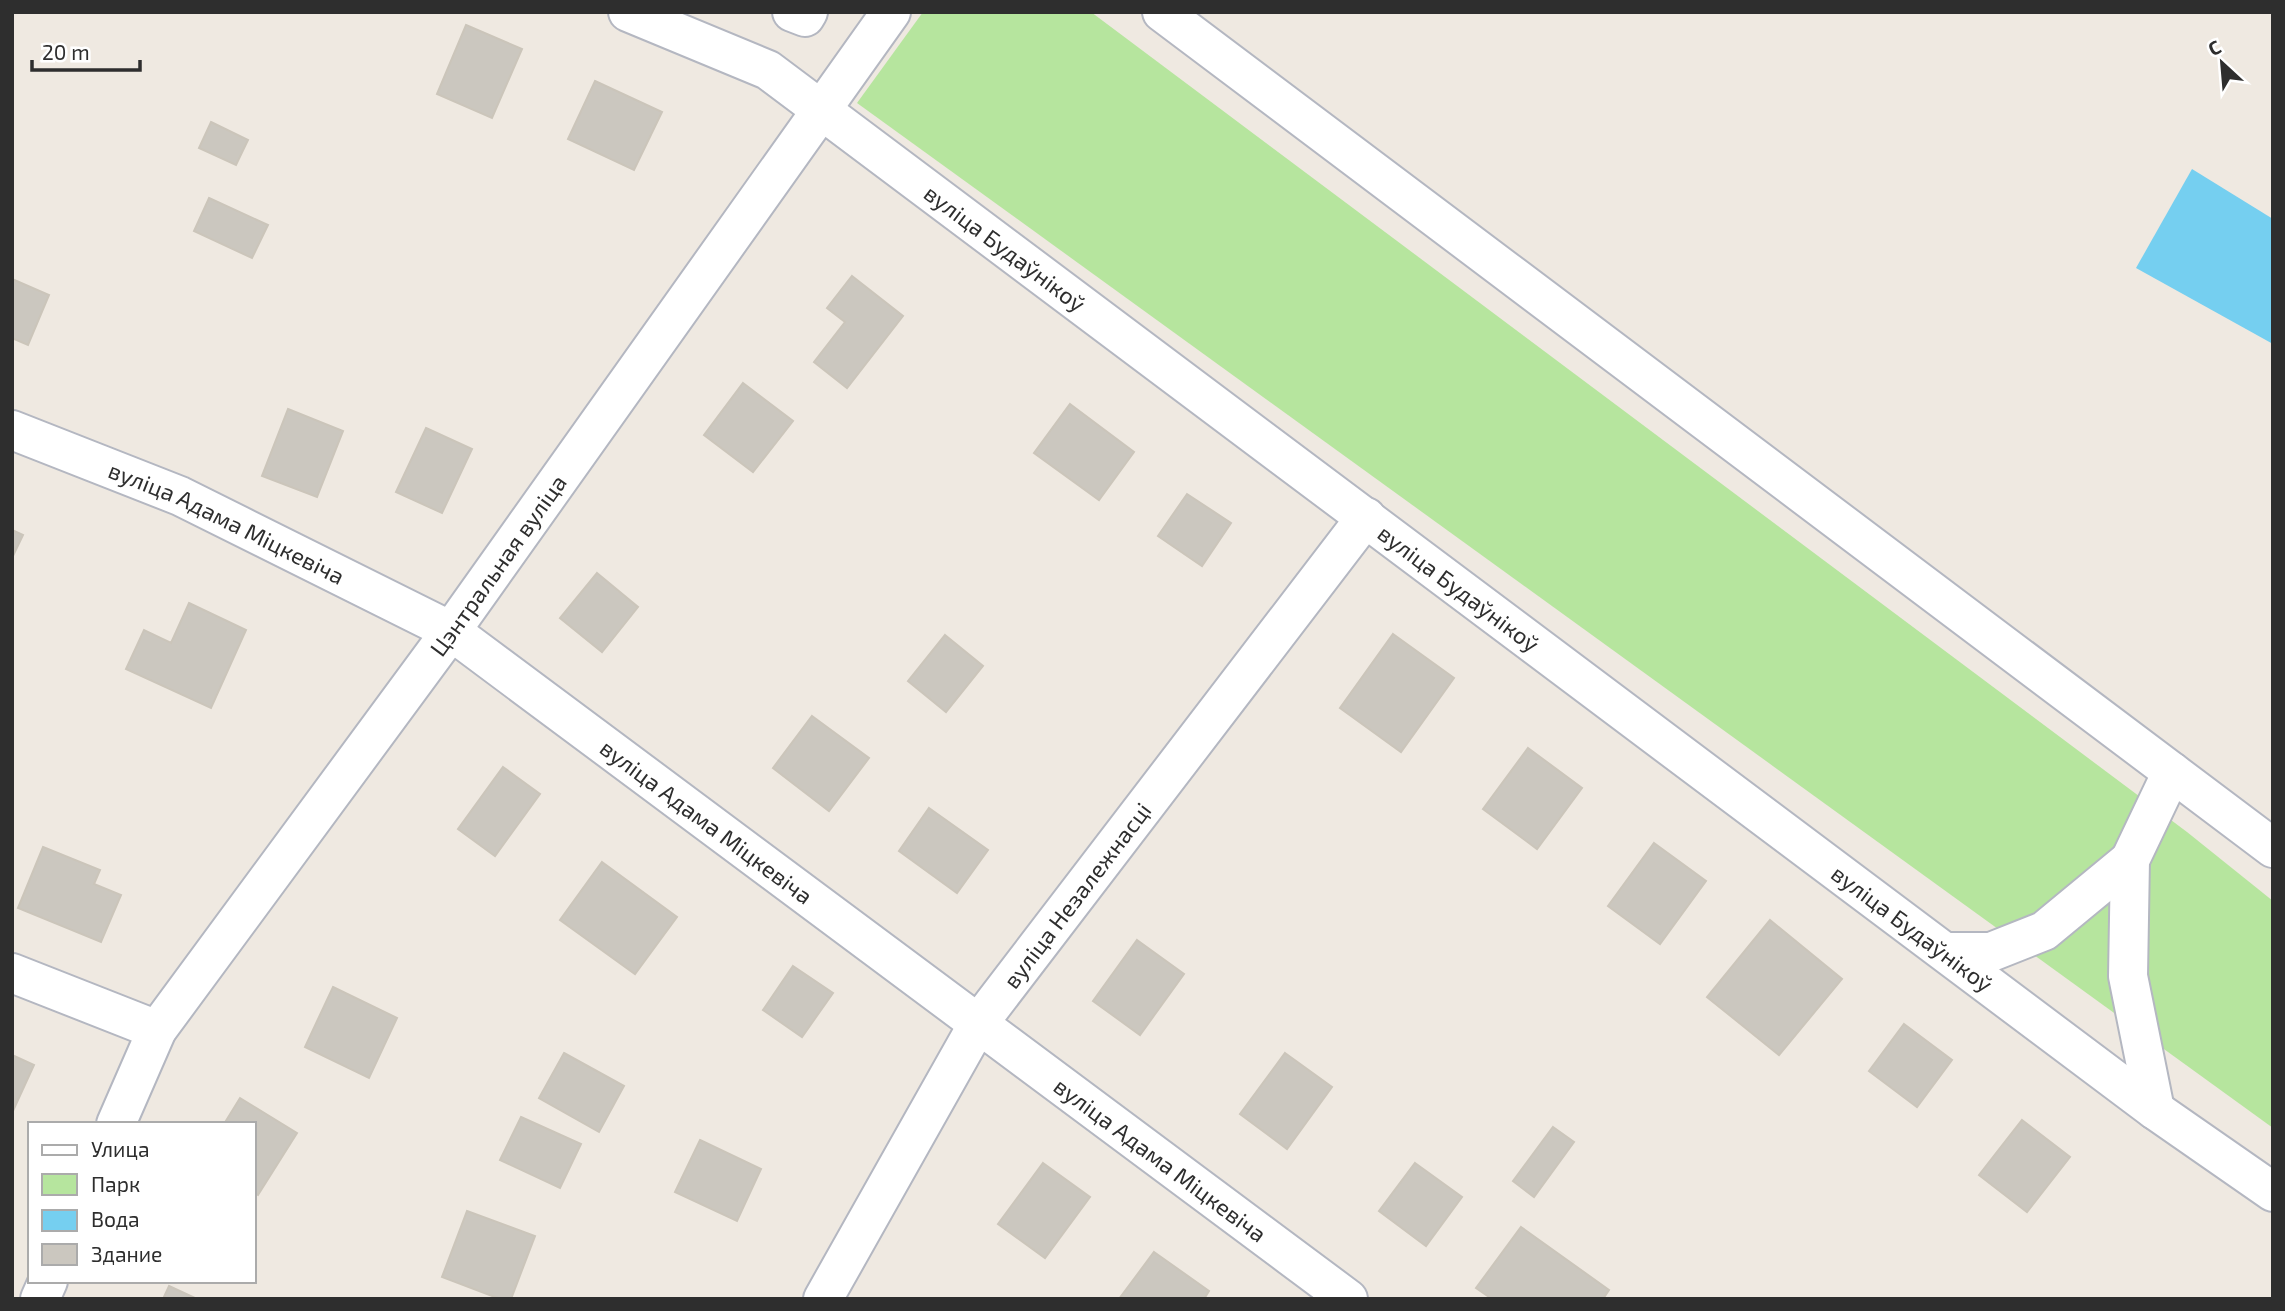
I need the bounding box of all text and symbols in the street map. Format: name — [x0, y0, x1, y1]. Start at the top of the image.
scale bar — [32, 28, 140, 72]
north arrow — [2187, 28, 2257, 98]
text: С — [2204, 34, 2224, 60]
text: 20 m — [42, 39, 90, 64]
street label: вуліца Будаўнікоў — [919, 178, 1091, 318]
street label: вуліца Адама Міцкевіча — [105, 455, 349, 590]
street label: Цэнтральная вуліца — [424, 469, 572, 661]
street label: вуліца Будаўнікоў — [1373, 518, 1545, 658]
street label: вуліца Адама Міцкевіча — [595, 733, 818, 910]
street label: вуліца Незалежнасці — [997, 797, 1157, 994]
street label: вуліца Будаўнікоў — [1826, 859, 1999, 998]
street label: вуліца Адама Міцкевіча — [1049, 1071, 1272, 1248]
legend — [28, 1122, 256, 1283]
text: Улица — [91, 1136, 150, 1161]
text: Парк — [91, 1171, 140, 1196]
text: Вода — [91, 1206, 140, 1231]
text: Здание — [91, 1241, 162, 1266]

